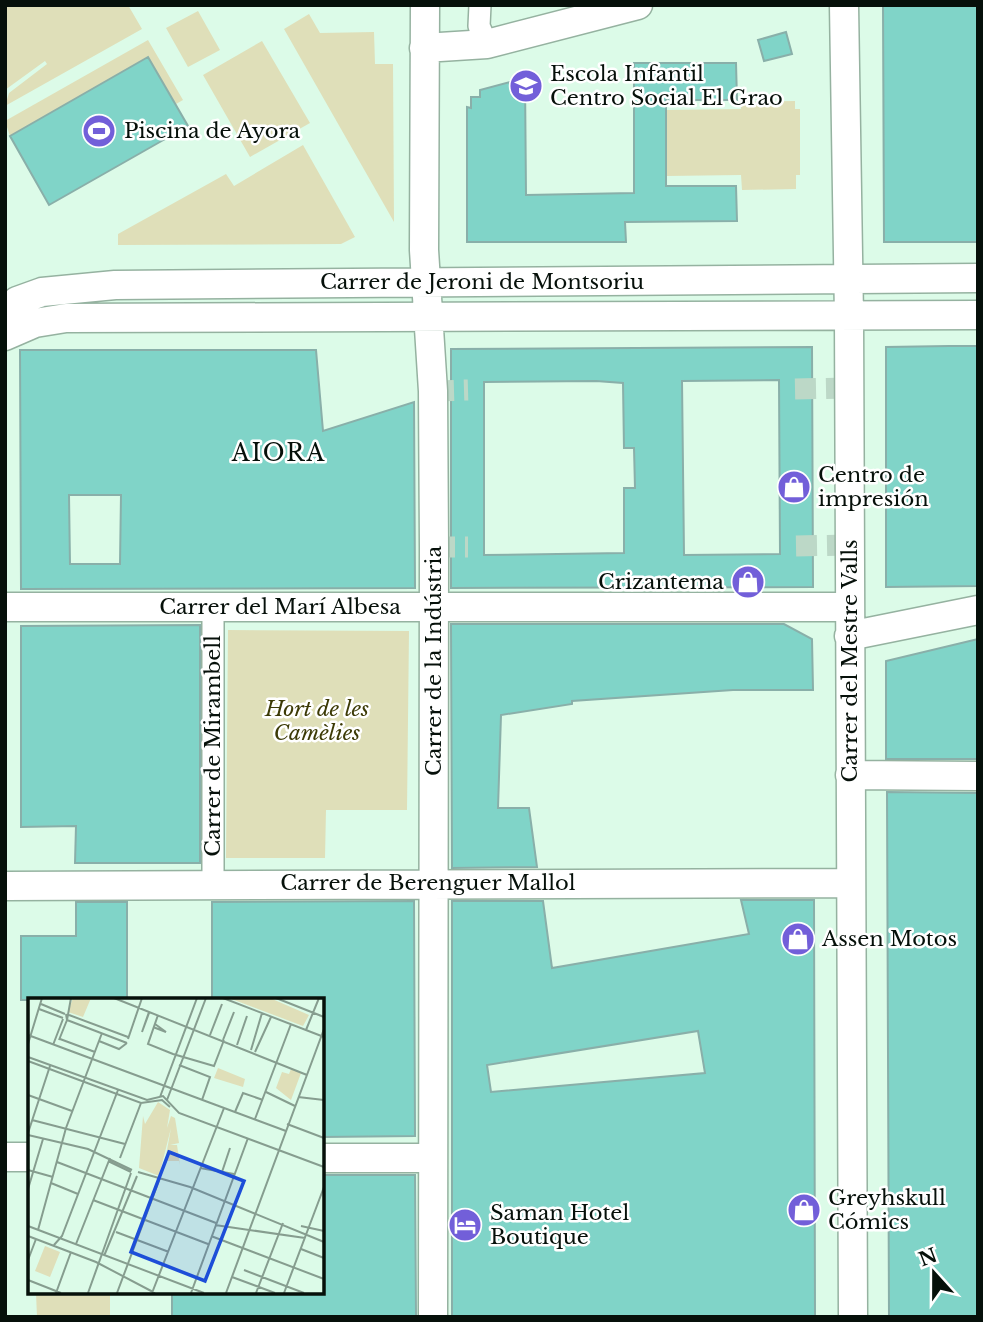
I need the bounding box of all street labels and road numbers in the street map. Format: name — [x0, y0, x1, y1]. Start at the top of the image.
street label: Carrer de Jeroni de Montsoriu — [320, 269, 644, 295]
street label: Carrer del Mestre Valls — [837, 539, 863, 783]
street label: Carrer de la Indústria — [421, 546, 447, 776]
street label: Carrer del Marí Albesa — [159, 594, 401, 620]
street label: Carrer de Mirambell — [200, 635, 226, 857]
street label: Carrer de Berenguer Mallol — [280, 870, 576, 896]

